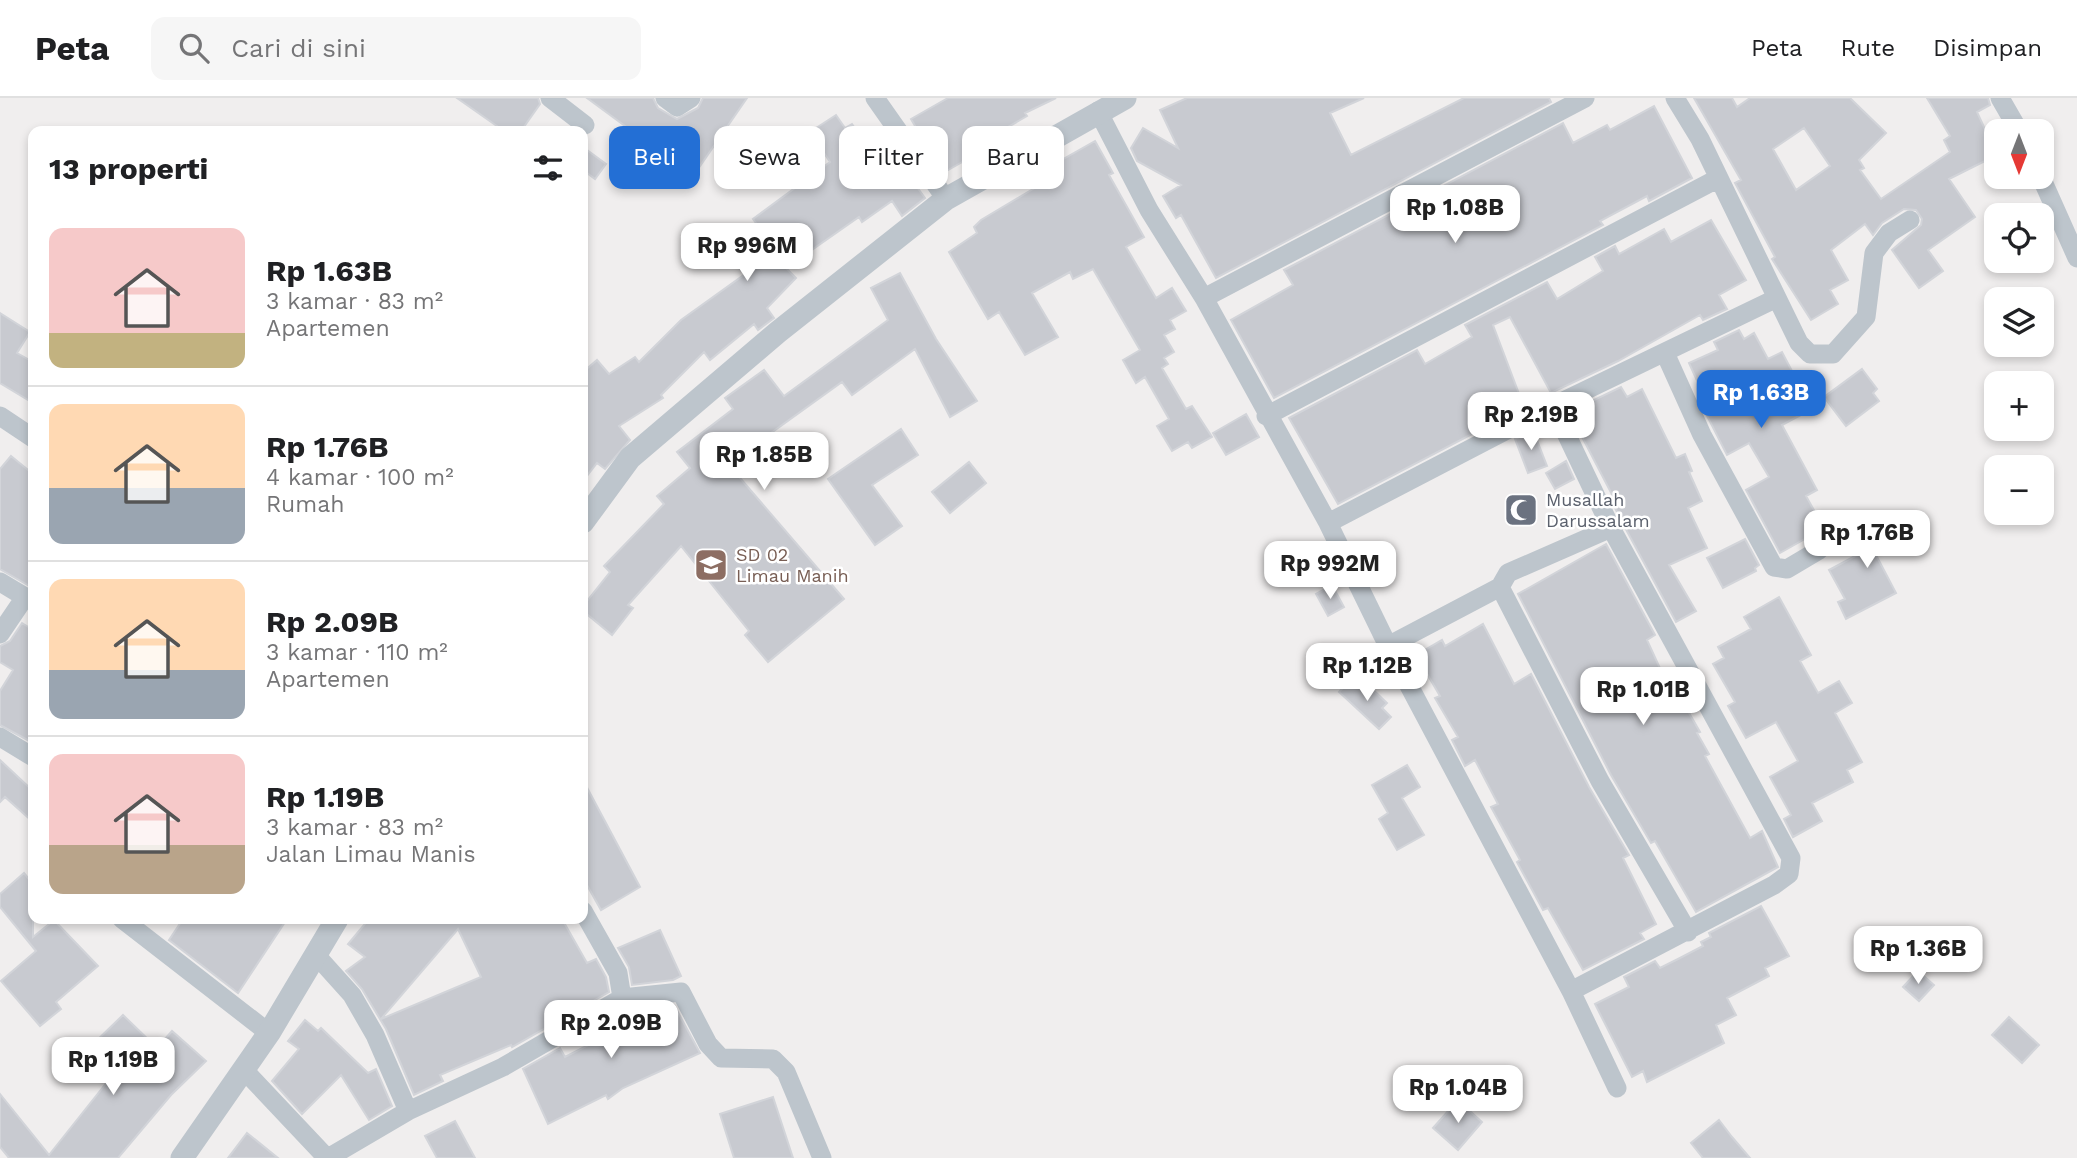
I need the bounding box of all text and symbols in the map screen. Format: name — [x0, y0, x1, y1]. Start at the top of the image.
search box — [151, 17, 641, 80]
text: Peta — [35, 29, 109, 68]
icon: search — [175, 29, 213, 67]
text: Cari di sini — [231, 33, 366, 63]
text: Peta — [1751, 34, 1803, 62]
text: Rute — [1841, 34, 1895, 62]
text: Disimpan — [1933, 34, 2042, 62]
north arrow — [1984, 119, 2054, 189]
map controls — [1984, 119, 2054, 525]
chip: Beli — [609, 126, 700, 189]
chip: Sewa — [714, 126, 825, 189]
chip: Filter — [839, 126, 948, 189]
chip: Baru — [962, 126, 1064, 189]
icon: filters — [529, 149, 567, 187]
text: 13 properti — [49, 151, 208, 186]
pin: Rp 1.08B — [1383, 186, 1527, 245]
text: Rp 1.08B — [1406, 194, 1504, 221]
button: locate — [1984, 203, 2054, 273]
pin: Rp 996M — [682, 223, 812, 283]
text: Rp 996M — [697, 232, 797, 259]
text: Rp 1.63B — [266, 253, 392, 288]
icon: home — [105, 256, 189, 340]
button: layers — [1984, 287, 2054, 357]
text: 3 kamar · 83 m² — [266, 288, 443, 315]
text: Apartemen — [266, 315, 390, 342]
pin: Rp 1.63B — [1689, 370, 1833, 430]
button: + — [1984, 371, 2054, 441]
text: Rp 1.63B — [1713, 379, 1809, 406]
pin: Rp 2.19B — [1459, 392, 1603, 452]
text: Rp 2.19B — [1484, 401, 1578, 428]
text: Rp 1.76B — [266, 429, 388, 464]
icon: home — [105, 432, 189, 516]
pin: Rp 1.85B — [692, 432, 836, 492]
text: Rp 1.85B — [716, 441, 812, 468]
button: − — [1984, 455, 2054, 525]
text: 4 kamar · 100 m² — [266, 464, 454, 491]
place label: Musallah Darussalam — [1546, 489, 1650, 531]
text: Rumah — [266, 491, 344, 518]
mosque icon: Musallah Darussalam — [1502, 491, 1540, 529]
pin: Rp 1.76B — [1795, 510, 1939, 570]
text: Rp 1.76B — [1820, 519, 1914, 546]
pin: Rp 992M — [1265, 542, 1395, 601]
place label: SD 02 Limau Manih — [736, 544, 849, 586]
school or university icon: SD 02 Limau Manih — [692, 546, 730, 584]
text: Rp 992M — [1280, 550, 1380, 577]
text: Rp 2.09B — [266, 604, 399, 639]
icon: home — [105, 607, 189, 691]
text: 3 kamar · 110 m² — [266, 639, 448, 666]
pin: Rp 1.12B — [1295, 644, 1439, 703]
text: Rp 1.12B — [1322, 652, 1412, 679]
text: Apartemen — [266, 666, 390, 693]
pin: Rp 1.01B — [1571, 668, 1715, 727]
text: Rp 1.01B — [1596, 676, 1690, 703]
text: Rp 1.19B — [266, 779, 384, 814]
icon: home — [105, 782, 189, 866]
text: 3 kamar · 83 m² — [266, 814, 443, 841]
text: Jalan Limau Manis — [266, 841, 476, 868]
pin: Rp 1.36B — [1846, 926, 1990, 986]
text: Rp 1.36B — [1870, 935, 1966, 962]
pin: Rp 2.09B — [539, 1000, 683, 1060]
text: Rp 2.09B — [560, 1009, 662, 1036]
pin: Rp 1.19B — [41, 1038, 185, 1097]
text: Rp 1.19B — [68, 1046, 158, 1073]
pin: Rp 1.04B — [1386, 1066, 1530, 1125]
text: Rp 1.04B — [1409, 1074, 1507, 1101]

